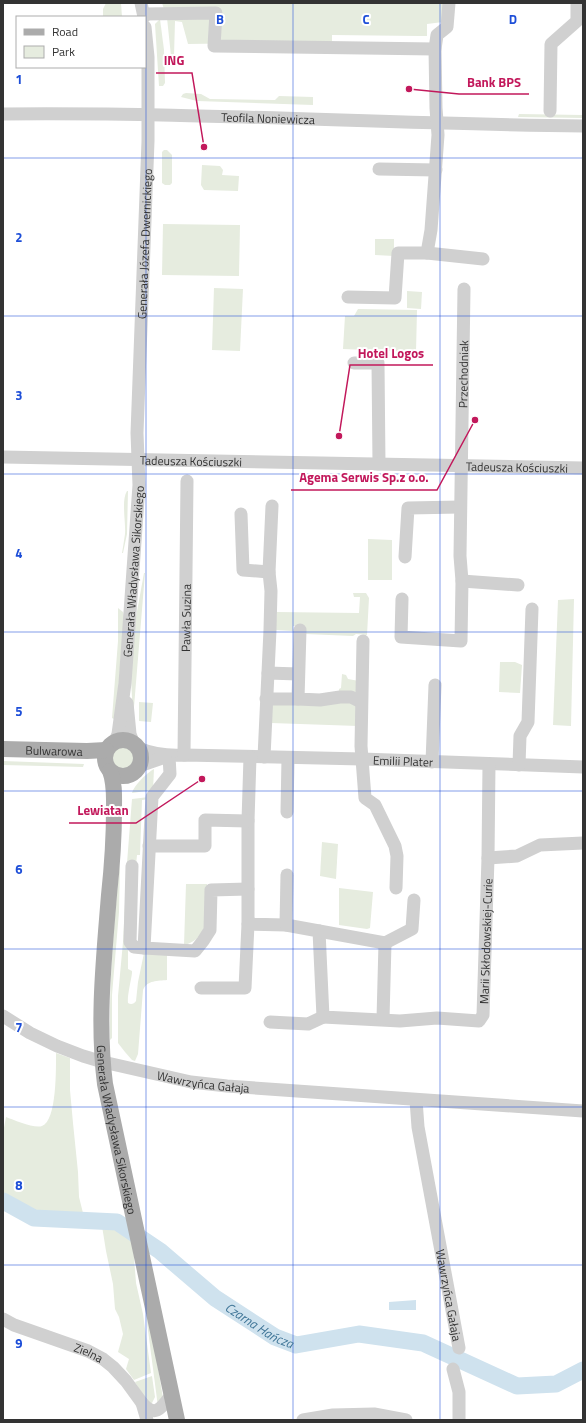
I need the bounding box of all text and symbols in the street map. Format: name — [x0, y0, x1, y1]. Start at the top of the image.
text: B — [216, 9, 224, 29]
text: C — [362, 9, 370, 29]
text: D — [509, 9, 517, 29]
legend — [16, 16, 146, 68]
text: Road — [52, 22, 78, 41]
text: Park — [52, 42, 75, 61]
callout: ING — [156, 48, 192, 73]
text: ING — [164, 50, 184, 70]
text: 1 — [15, 69, 23, 89]
callout: Bank BPS — [459, 69, 529, 94]
text: Bank BPS — [467, 72, 521, 92]
street label: Teofila Noniewicza — [221, 107, 315, 129]
street label: Generała Józefa Dwernickiego — [132, 168, 156, 319]
text: 2 — [15, 227, 23, 247]
callout: Hotel Logos — [350, 340, 433, 365]
street label: Przechodniak — [453, 340, 473, 408]
text: Hotel Logos — [358, 343, 424, 363]
text: 3 — [15, 385, 23, 405]
street label: Tadeusza Kościuszki — [140, 450, 242, 471]
street label: Tadeusza Kościuszki — [466, 456, 568, 477]
callout: Agema Serwis Sp.z o.o. — [291, 465, 437, 490]
text: Agema Serwis Sp.z o.o. — [299, 467, 429, 487]
street label: Generała Władysława Sikorskiego — [117, 485, 148, 658]
text: 4 — [15, 543, 23, 563]
street label: Pawła Suzina — [176, 584, 195, 652]
text: 5 — [15, 701, 23, 721]
street label: Bulwarowa — [25, 740, 83, 760]
street label: Emilii Plater — [373, 750, 434, 771]
callout: Lewiatan — [69, 798, 136, 823]
text: Lewiatan — [77, 800, 129, 820]
text: 6 — [15, 859, 23, 879]
street label: Marii Skłodowskiej-Curie — [474, 878, 497, 1004]
text: 7 — [15, 1017, 23, 1037]
street label: Generała Władysława Sikorskiego — [92, 1045, 142, 1216]
street label: Wawrzyńca Gałaja — [155, 1065, 250, 1097]
text: 8 — [15, 1175, 23, 1195]
street label: Wawrzyńca Gałaja — [431, 1247, 467, 1343]
water label: Czarna Hańcza — [221, 1297, 298, 1354]
text: 9 — [15, 1333, 23, 1353]
street label: Zielna — [71, 1337, 107, 1367]

